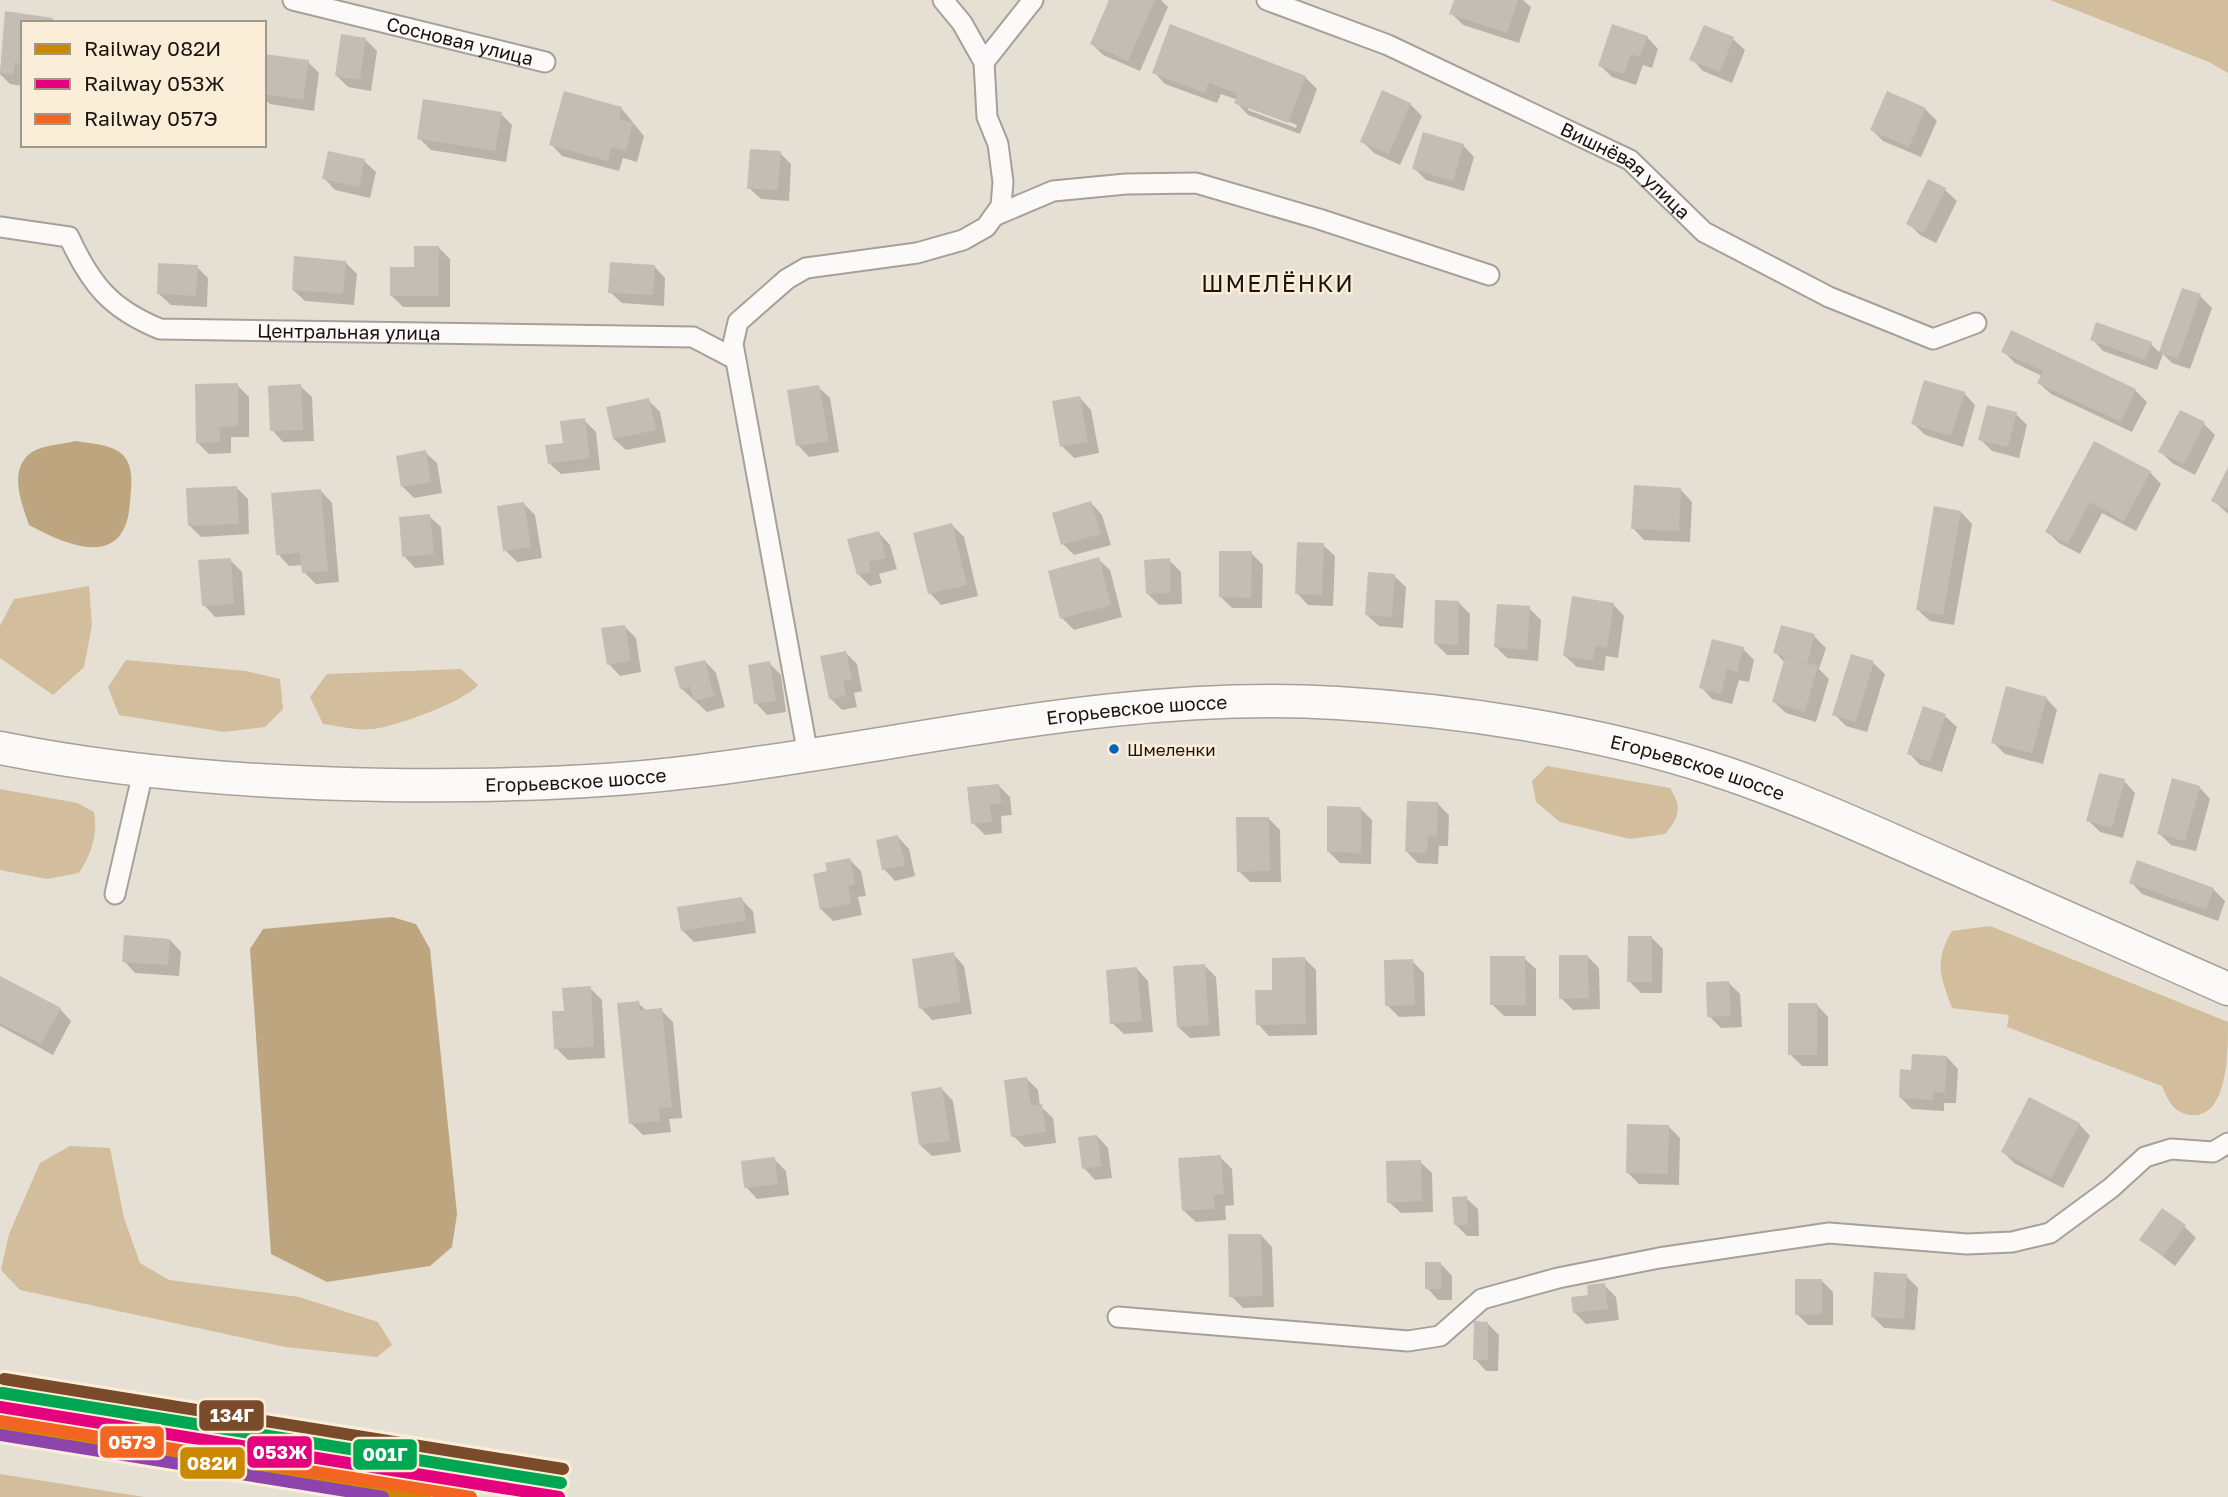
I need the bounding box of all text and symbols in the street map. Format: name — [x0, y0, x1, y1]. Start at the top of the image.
street label: Сосновая улица — [384, 11, 536, 70]
legend — [21, 21, 266, 147]
text: Railway 082И — [84, 35, 221, 61]
text: Railway 053Ж — [84, 70, 225, 96]
text: Railway 057Э — [84, 105, 218, 131]
street label: Вишнёвая улица — [1557, 117, 1695, 223]
district label: ШМЕЛЁНКИ — [1201, 269, 1355, 297]
street label: Центральная улица — [257, 318, 441, 344]
street label: Егорьевское шоссе — [1045, 690, 1228, 729]
street label: Егорьевское шоссе — [1608, 729, 1788, 805]
place label: Шмеленки — [1127, 739, 1216, 760]
marker: Шмеленки — [1107, 742, 1121, 756]
street label: Егорьевское шоссе — [485, 763, 667, 796]
line badge: 134Г — [198, 1399, 265, 1432]
text: 134Г — [210, 1403, 254, 1426]
line badge: 057Э — [99, 1425, 165, 1459]
text: 057Э — [108, 1430, 156, 1453]
line badge: 053Ж — [246, 1435, 313, 1469]
line badge: 001Г — [352, 1438, 418, 1471]
text: 053Ж — [253, 1440, 308, 1463]
text: 001Г — [362, 1442, 408, 1465]
line badge: 082И — [179, 1446, 246, 1480]
text: 082И — [187, 1451, 237, 1474]

